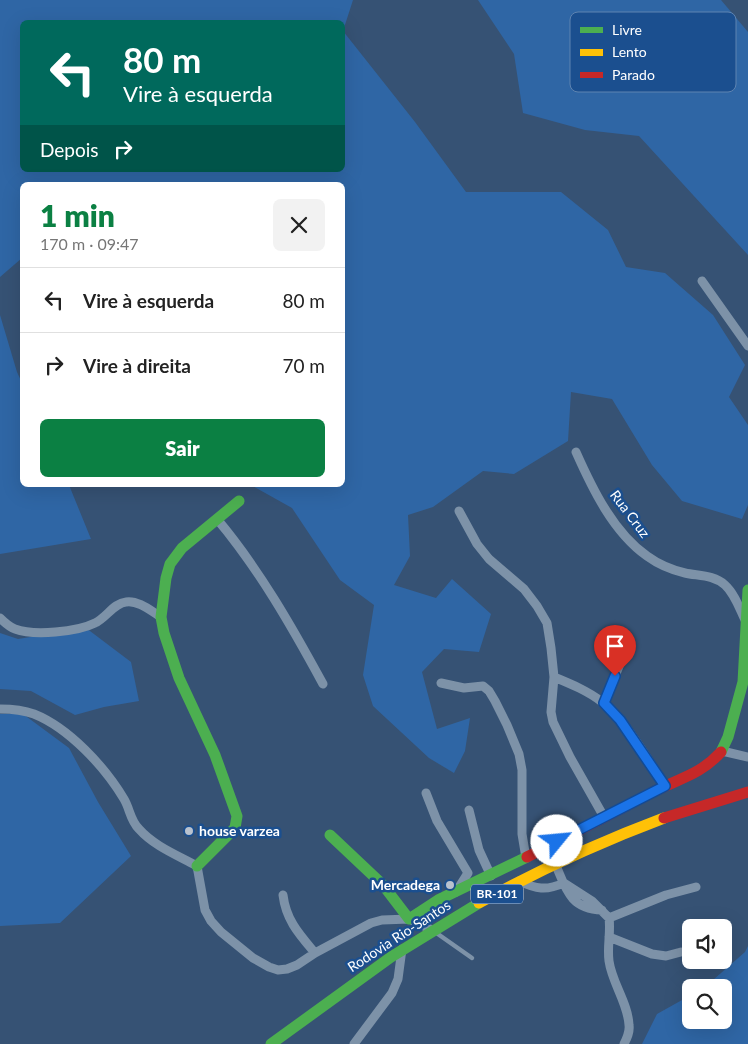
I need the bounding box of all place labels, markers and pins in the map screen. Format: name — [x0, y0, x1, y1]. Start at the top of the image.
pin — [594, 625, 636, 676]
place label: house varzea — [199, 822, 280, 839]
marker: house varzea — [183, 825, 195, 837]
place label: Mercadega — [371, 876, 440, 893]
marker: Mercadega — [444, 879, 456, 891]

